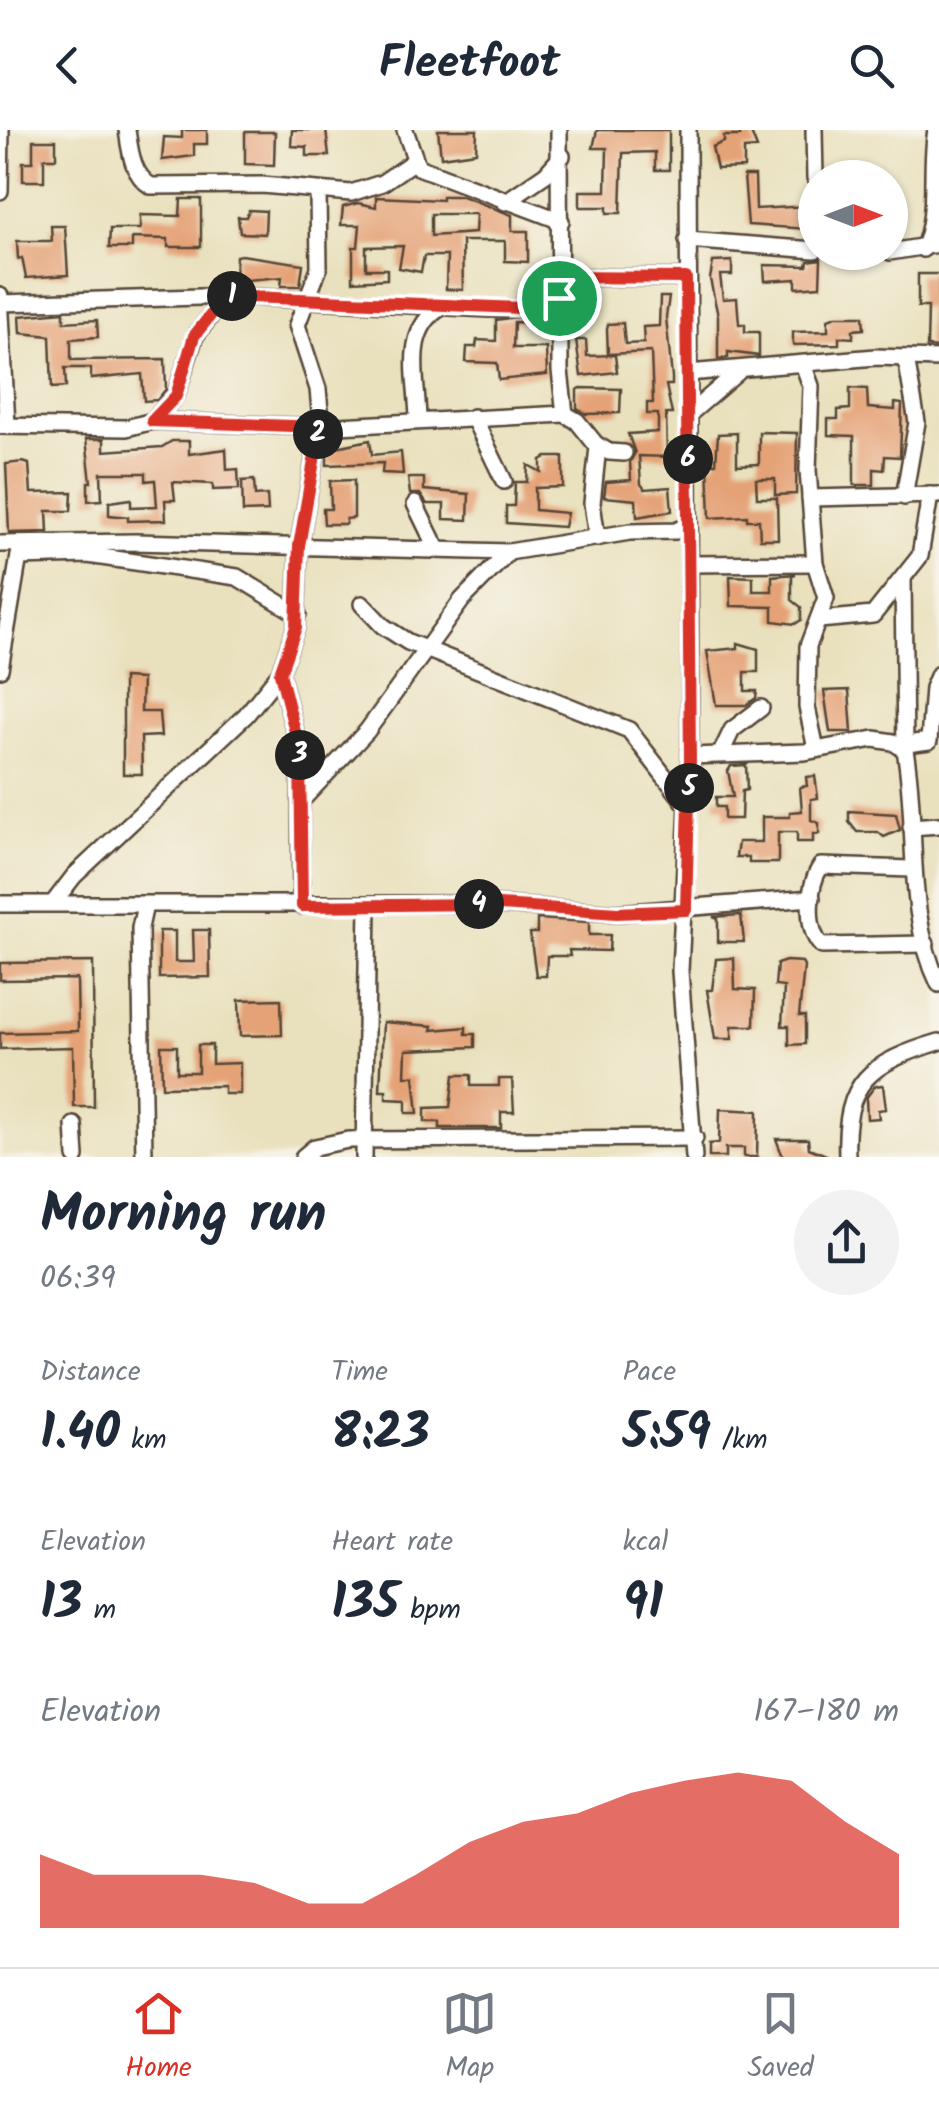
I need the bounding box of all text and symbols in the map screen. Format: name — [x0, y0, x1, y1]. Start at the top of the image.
text: Fleetfoot — [379, 29, 560, 101]
icon: back — [40, 38, 95, 93]
icon: search — [844, 38, 899, 93]
north arrow — [798, 160, 908, 270]
map controls — [798, 160, 908, 270]
pin — [517, 256, 602, 341]
pin: 1 — [207, 271, 257, 321]
icon: arrive — [532, 271, 587, 326]
text: 1 — [228, 273, 236, 318]
pin: 2 — [293, 409, 343, 459]
text: 2 — [310, 411, 326, 456]
pin: 6 — [663, 434, 713, 484]
text: 6 — [680, 436, 696, 481]
pin: 3 — [275, 730, 325, 780]
text: 3 — [292, 732, 308, 777]
pin: 5 — [664, 763, 714, 813]
text: 5 — [682, 765, 696, 810]
pin: 4 — [454, 879, 504, 929]
text: 4 — [471, 881, 487, 926]
text: Morning run — [40, 1173, 327, 1260]
button: share — [794, 1190, 899, 1295]
text: 06:39 — [40, 1254, 116, 1305]
text: Distance — [40, 1350, 141, 1395]
text: Time — [331, 1350, 388, 1395]
text: Pace — [623, 1350, 676, 1395]
text: 1.40 — [40, 1395, 120, 1475]
text: 8:23 — [331, 1395, 430, 1475]
text: 5:59 — [623, 1395, 711, 1475]
text: km — [120, 1418, 167, 1463]
text: /km — [711, 1418, 767, 1463]
text: Elevation — [40, 1520, 146, 1565]
text: Heart rate — [331, 1520, 453, 1565]
text: kcal — [623, 1520, 668, 1565]
text: 13 — [40, 1565, 82, 1645]
text: 135 — [331, 1565, 399, 1645]
text: 91 — [623, 1565, 663, 1645]
text: m — [82, 1588, 116, 1633]
text: bpm — [399, 1588, 461, 1633]
text: Elevation — [40, 1687, 161, 1738]
text: 167–180 m — [753, 1687, 899, 1738]
tab: Home — [125, 1986, 192, 2091]
tab: Map — [442, 1986, 497, 2091]
tab: Saved — [747, 1986, 814, 2091]

